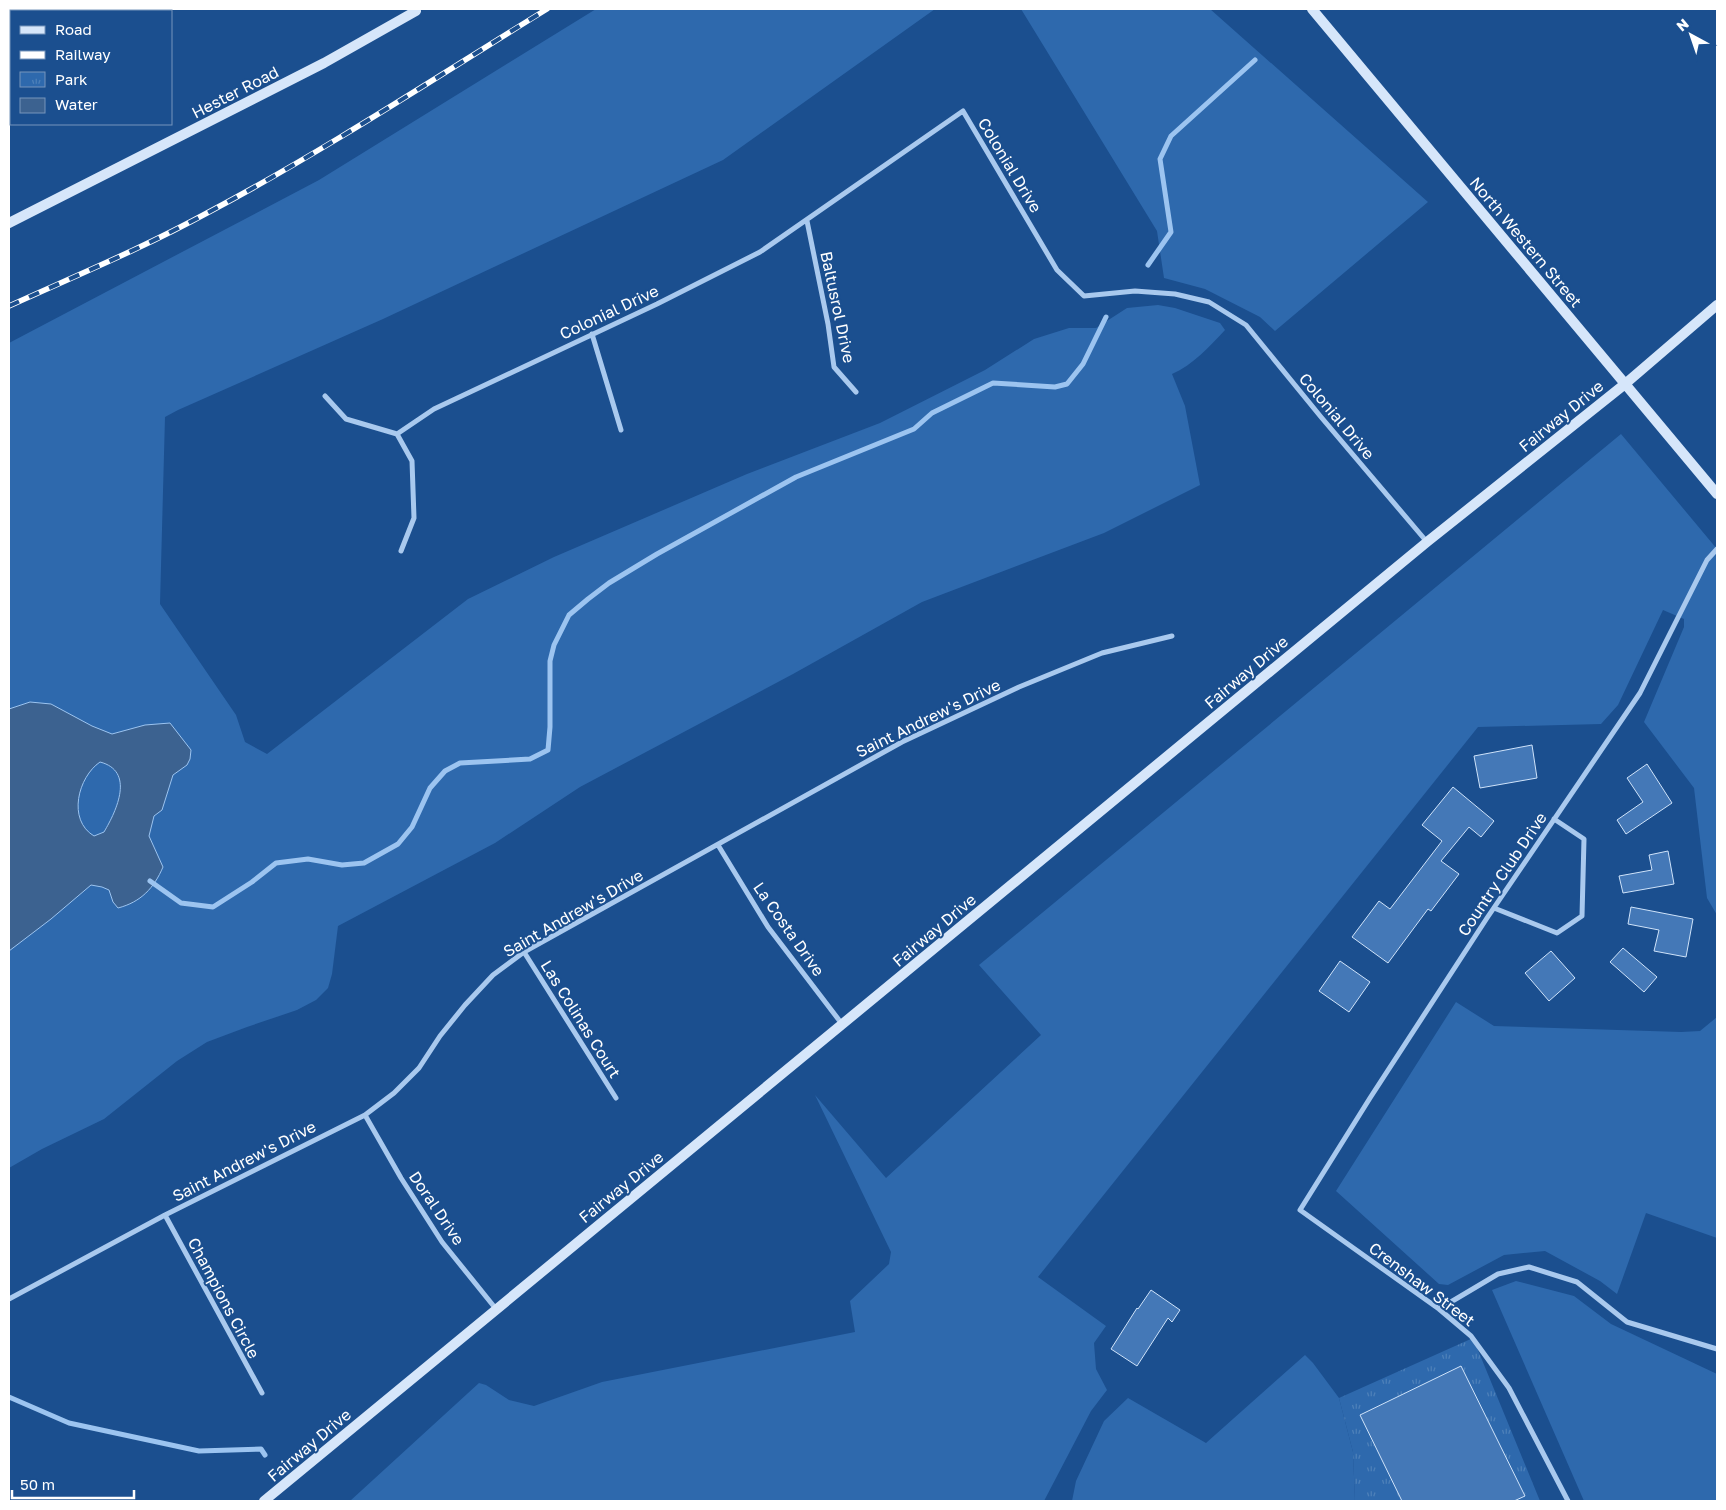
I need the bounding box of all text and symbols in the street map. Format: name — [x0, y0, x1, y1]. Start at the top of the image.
legend — [10, 10, 172, 125]
north arrow — [1666, 10, 1716, 60]
text: N — [1673, 15, 1692, 35]
text: Road — [55, 20, 92, 38]
text: Railway — [55, 45, 111, 63]
street label: Hester Road — [188, 62, 282, 122]
text: Park — [55, 70, 88, 88]
text: Water — [55, 95, 98, 113]
street label: Colonial Drive — [974, 114, 1046, 216]
street label: North Western Street — [1466, 173, 1586, 311]
street label: Baltusrol Drive — [816, 249, 860, 365]
street label: Colonial Drive — [556, 280, 662, 344]
street label: Colonial Drive — [1295, 369, 1379, 463]
street label: Fairway Drive — [1515, 376, 1607, 456]
street label: Fairway Drive — [1200, 631, 1292, 713]
street label: Saint Andrew's Drive — [852, 674, 1004, 762]
street label: Country Club Drive — [1453, 808, 1551, 940]
street label: Saint Andrew's Drive — [499, 865, 647, 961]
street label: La Costa Drive — [749, 878, 829, 980]
street label: Fairway Drive — [888, 889, 980, 971]
street label: Las Colinas Court — [537, 956, 625, 1082]
street label: Saint Andrew's Drive — [169, 1116, 319, 1206]
street label: Fairway Drive — [575, 1147, 667, 1227]
street label: Doral Drive — [405, 1167, 469, 1249]
street label: Champions Circle — [184, 1234, 264, 1362]
street label: Crenshaw Street — [1365, 1238, 1479, 1330]
street label: Fairway Drive — [263, 1404, 355, 1486]
scale bar — [12, 1468, 135, 1500]
text: 50 m — [20, 1475, 55, 1493]

